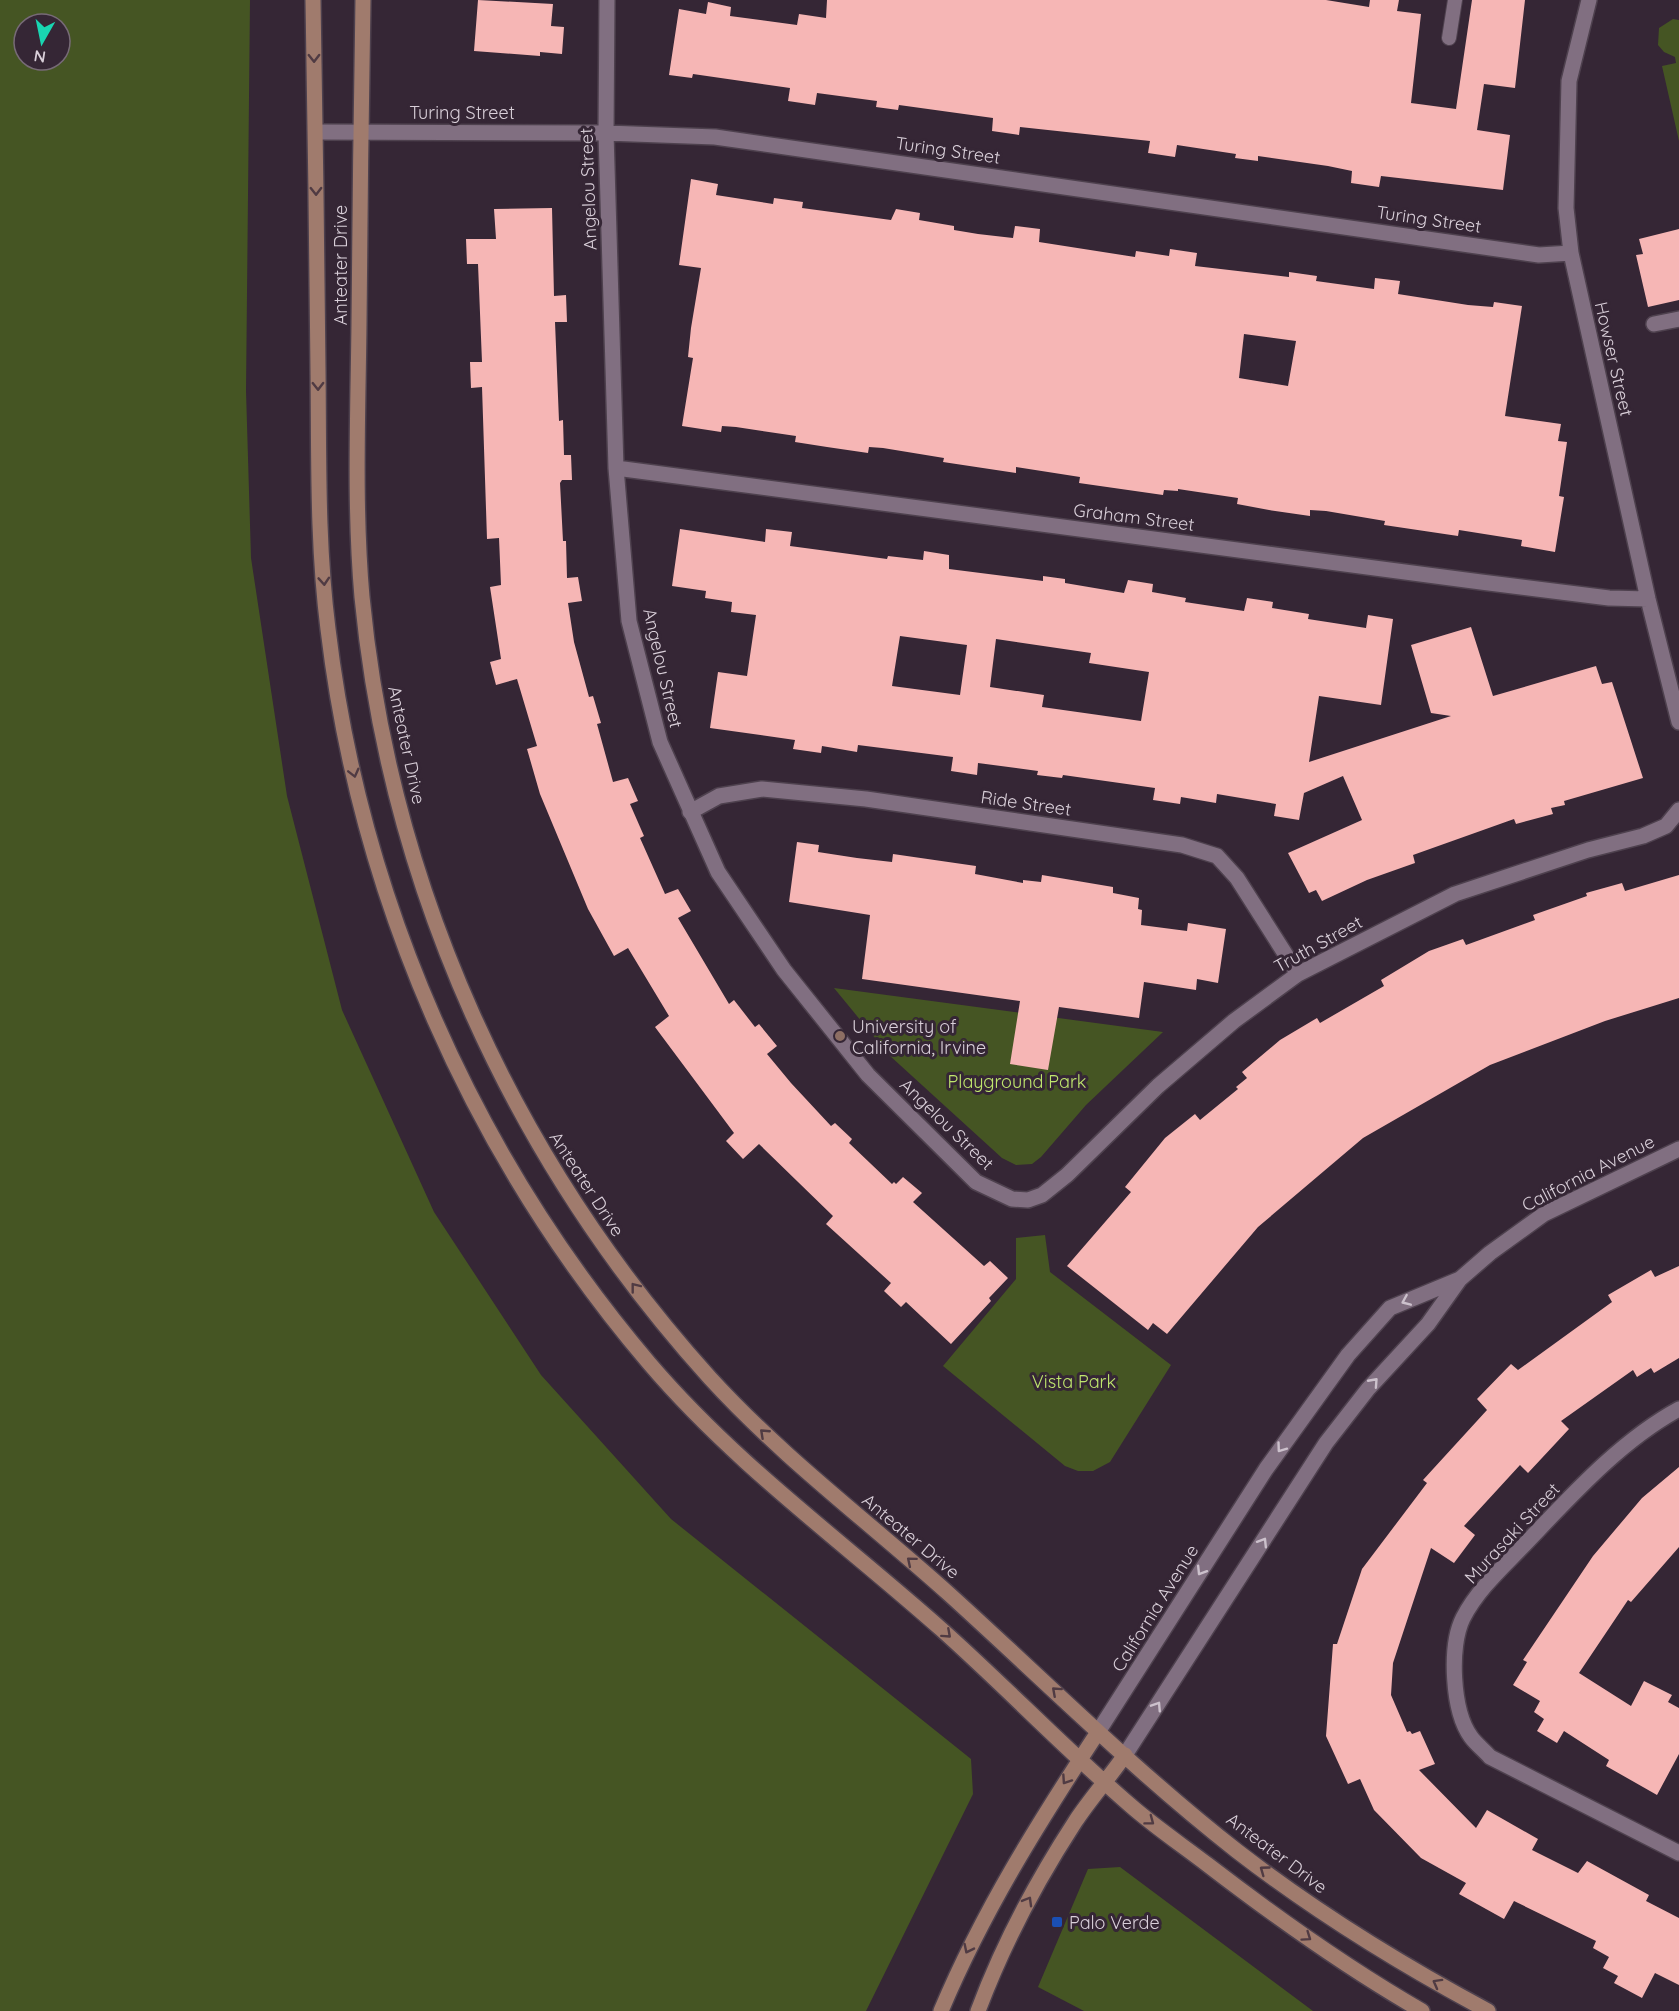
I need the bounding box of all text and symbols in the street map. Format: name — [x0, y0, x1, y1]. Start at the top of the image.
north arrow — [12, 12, 72, 72]
text: N — [32, 46, 47, 68]
one-way arrow — [308, 54, 321, 63]
street label: Turing Street — [409, 101, 515, 124]
street label: Angelou Street — [574, 127, 602, 251]
street label: Turing Street — [894, 131, 1002, 169]
one-way arrow — [310, 186, 322, 195]
street label: Turing Street — [1375, 200, 1483, 238]
street label: Anteater Drive — [329, 205, 352, 325]
street label: Howser Street — [1590, 299, 1638, 419]
one-way arrow — [312, 381, 324, 390]
street label: Graham Street — [1072, 498, 1196, 536]
one-way arrow — [318, 576, 331, 585]
street label: Angelou Street — [638, 606, 688, 730]
street label: Anteater Drive — [383, 684, 431, 806]
one-way arrow — [346, 768, 359, 778]
street label: Ride Street — [979, 785, 1073, 821]
street label: Truth Street — [1270, 910, 1366, 978]
place label: University of California, Irvine — [852, 1015, 986, 1059]
marker: University of California, Irvine — [833, 1029, 847, 1043]
park label: Playground Park — [948, 1070, 1086, 1093]
street label: Angelou Street — [895, 1073, 999, 1175]
street label: Anteater Drive — [545, 1127, 629, 1241]
street label: California Avenue — [1518, 1130, 1658, 1216]
one-way arrow — [631, 1283, 642, 1294]
one-way arrow — [1402, 1294, 1413, 1306]
park label: Vista Park — [1032, 1370, 1116, 1393]
one-way arrow — [1367, 1379, 1378, 1389]
one-way arrow — [760, 1429, 770, 1440]
one-way arrow — [1277, 1441, 1288, 1452]
street label: Murasaki Street — [1459, 1478, 1565, 1588]
street label: Anteater Drive — [857, 1488, 965, 1584]
one-way arrow — [1255, 1538, 1267, 1548]
street label: California Avenue — [1107, 1540, 1203, 1676]
one-way arrow — [907, 1557, 918, 1568]
one-way arrow — [1198, 1565, 1209, 1576]
one-way arrow — [940, 1627, 951, 1638]
one-way arrow — [1052, 1687, 1063, 1698]
one-way arrow — [1150, 1702, 1161, 1713]
one-way arrow — [1062, 1774, 1073, 1785]
street label: Anteater Drive — [1222, 1808, 1332, 1898]
one-way arrow — [1144, 1814, 1155, 1825]
one-way arrow — [1259, 1866, 1270, 1877]
one-way arrow — [1021, 1897, 1032, 1907]
place label: Palo Verde — [1069, 1911, 1160, 1934]
marker: Palo Verde — [1050, 1915, 1064, 1929]
one-way arrow — [1300, 1930, 1311, 1941]
one-way arrow — [964, 1943, 976, 1954]
one-way arrow — [1433, 1979, 1443, 1990]

